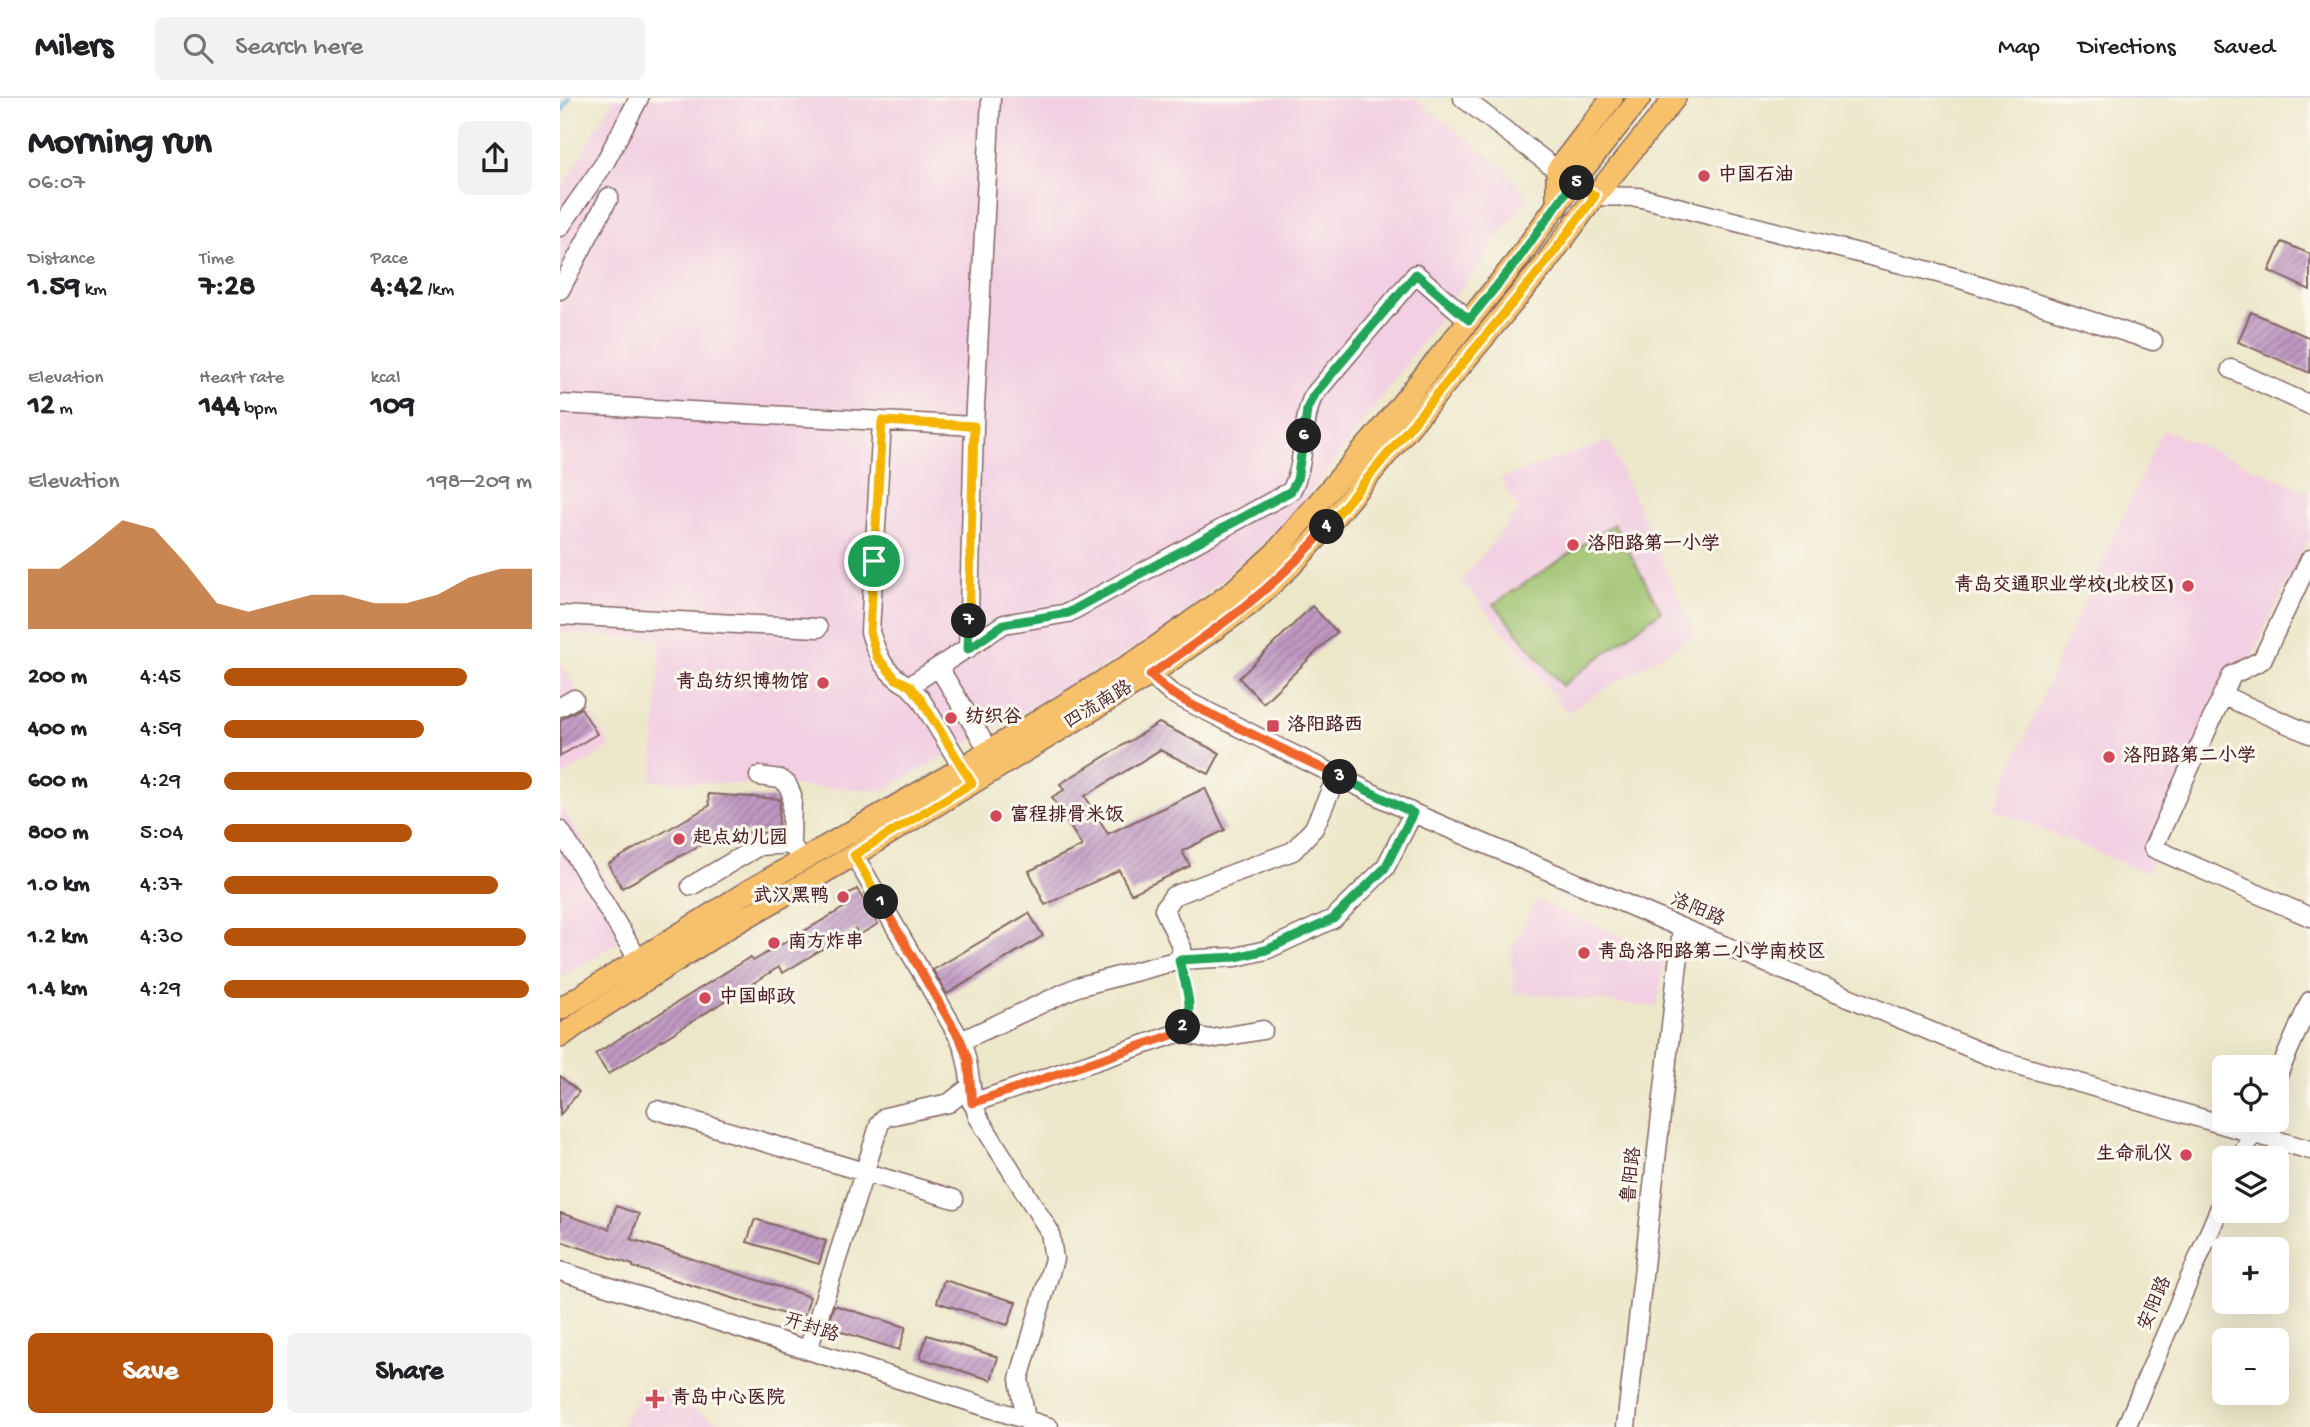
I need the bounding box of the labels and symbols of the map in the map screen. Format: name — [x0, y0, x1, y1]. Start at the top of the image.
place label: 中国石油 — [1718, 164, 1794, 188]
pin: 5 — [1560, 166, 1594, 200]
marker: 中国石油 — [1696, 168, 1712, 184]
pin: 6 — [1286, 418, 1322, 454]
pin: 4 — [1310, 510, 1344, 544]
pin — [844, 531, 904, 591]
place label: 洛阳路第一小学 — [1587, 533, 1720, 557]
marker: 洛阳路第一小学 — [1565, 537, 1581, 553]
place label: 青岛交通职业学校(北校区) — [1954, 574, 2174, 598]
marker: 青岛交通职业学校(北校区) — [2180, 578, 2196, 594]
pin: 7 — [952, 603, 986, 638]
place label: 青岛纺织博物馆 — [676, 671, 809, 695]
marker: 青岛纺织博物馆 — [815, 675, 831, 691]
street label: 四流南路 — [1060, 676, 1138, 735]
place label: 纺织谷 — [965, 706, 1022, 730]
marker: 纺织谷 — [943, 710, 959, 726]
place label: 洛阳路西 — [1287, 714, 1363, 738]
marker: 洛阳路西 — [1265, 718, 1281, 734]
place label: 洛阳路第二小学 — [2123, 745, 2256, 769]
marker: 洛阳路第二小学 — [2101, 749, 2117, 765]
pin: 3 — [1322, 760, 1358, 794]
place label: 富程排骨米饭 — [1010, 804, 1124, 828]
marker: 富程排骨米饭 — [988, 808, 1004, 824]
place label: 起点幼儿园 — [693, 827, 788, 851]
marker: 起点幼儿园 — [671, 831, 687, 847]
pin: 1 — [864, 884, 898, 920]
place label: 武汉黑鸭 — [753, 885, 829, 909]
street label: 洛阳路 — [1666, 888, 1728, 933]
marker: 武汉黑鸭 — [835, 889, 851, 905]
place label: 南方炸串 — [788, 930, 864, 955]
marker: 南方炸串 — [766, 935, 782, 951]
place label: 青岛洛阳路第二小学南校区 — [1598, 941, 1826, 965]
marker: 青岛洛阳路第二小学南校区 — [1576, 945, 1592, 961]
place label: 中国邮政 — [719, 986, 796, 1010]
marker: 中国邮政 — [697, 990, 713, 1006]
pin: 2 — [1166, 1010, 1200, 1044]
place label: 生命礼仪 — [2096, 1143, 2172, 1167]
street label: 鲁阳路 — [1618, 1145, 1647, 1205]
marker: 生命礼仪 — [2178, 1147, 2194, 1163]
street label: 安阳路 — [2133, 1273, 2178, 1335]
street label: 开封路 — [780, 1308, 842, 1349]
place label: 青岛中心医院 — [671, 1387, 785, 1411]
marker: 青岛中心医院 — [645, 1389, 665, 1409]

